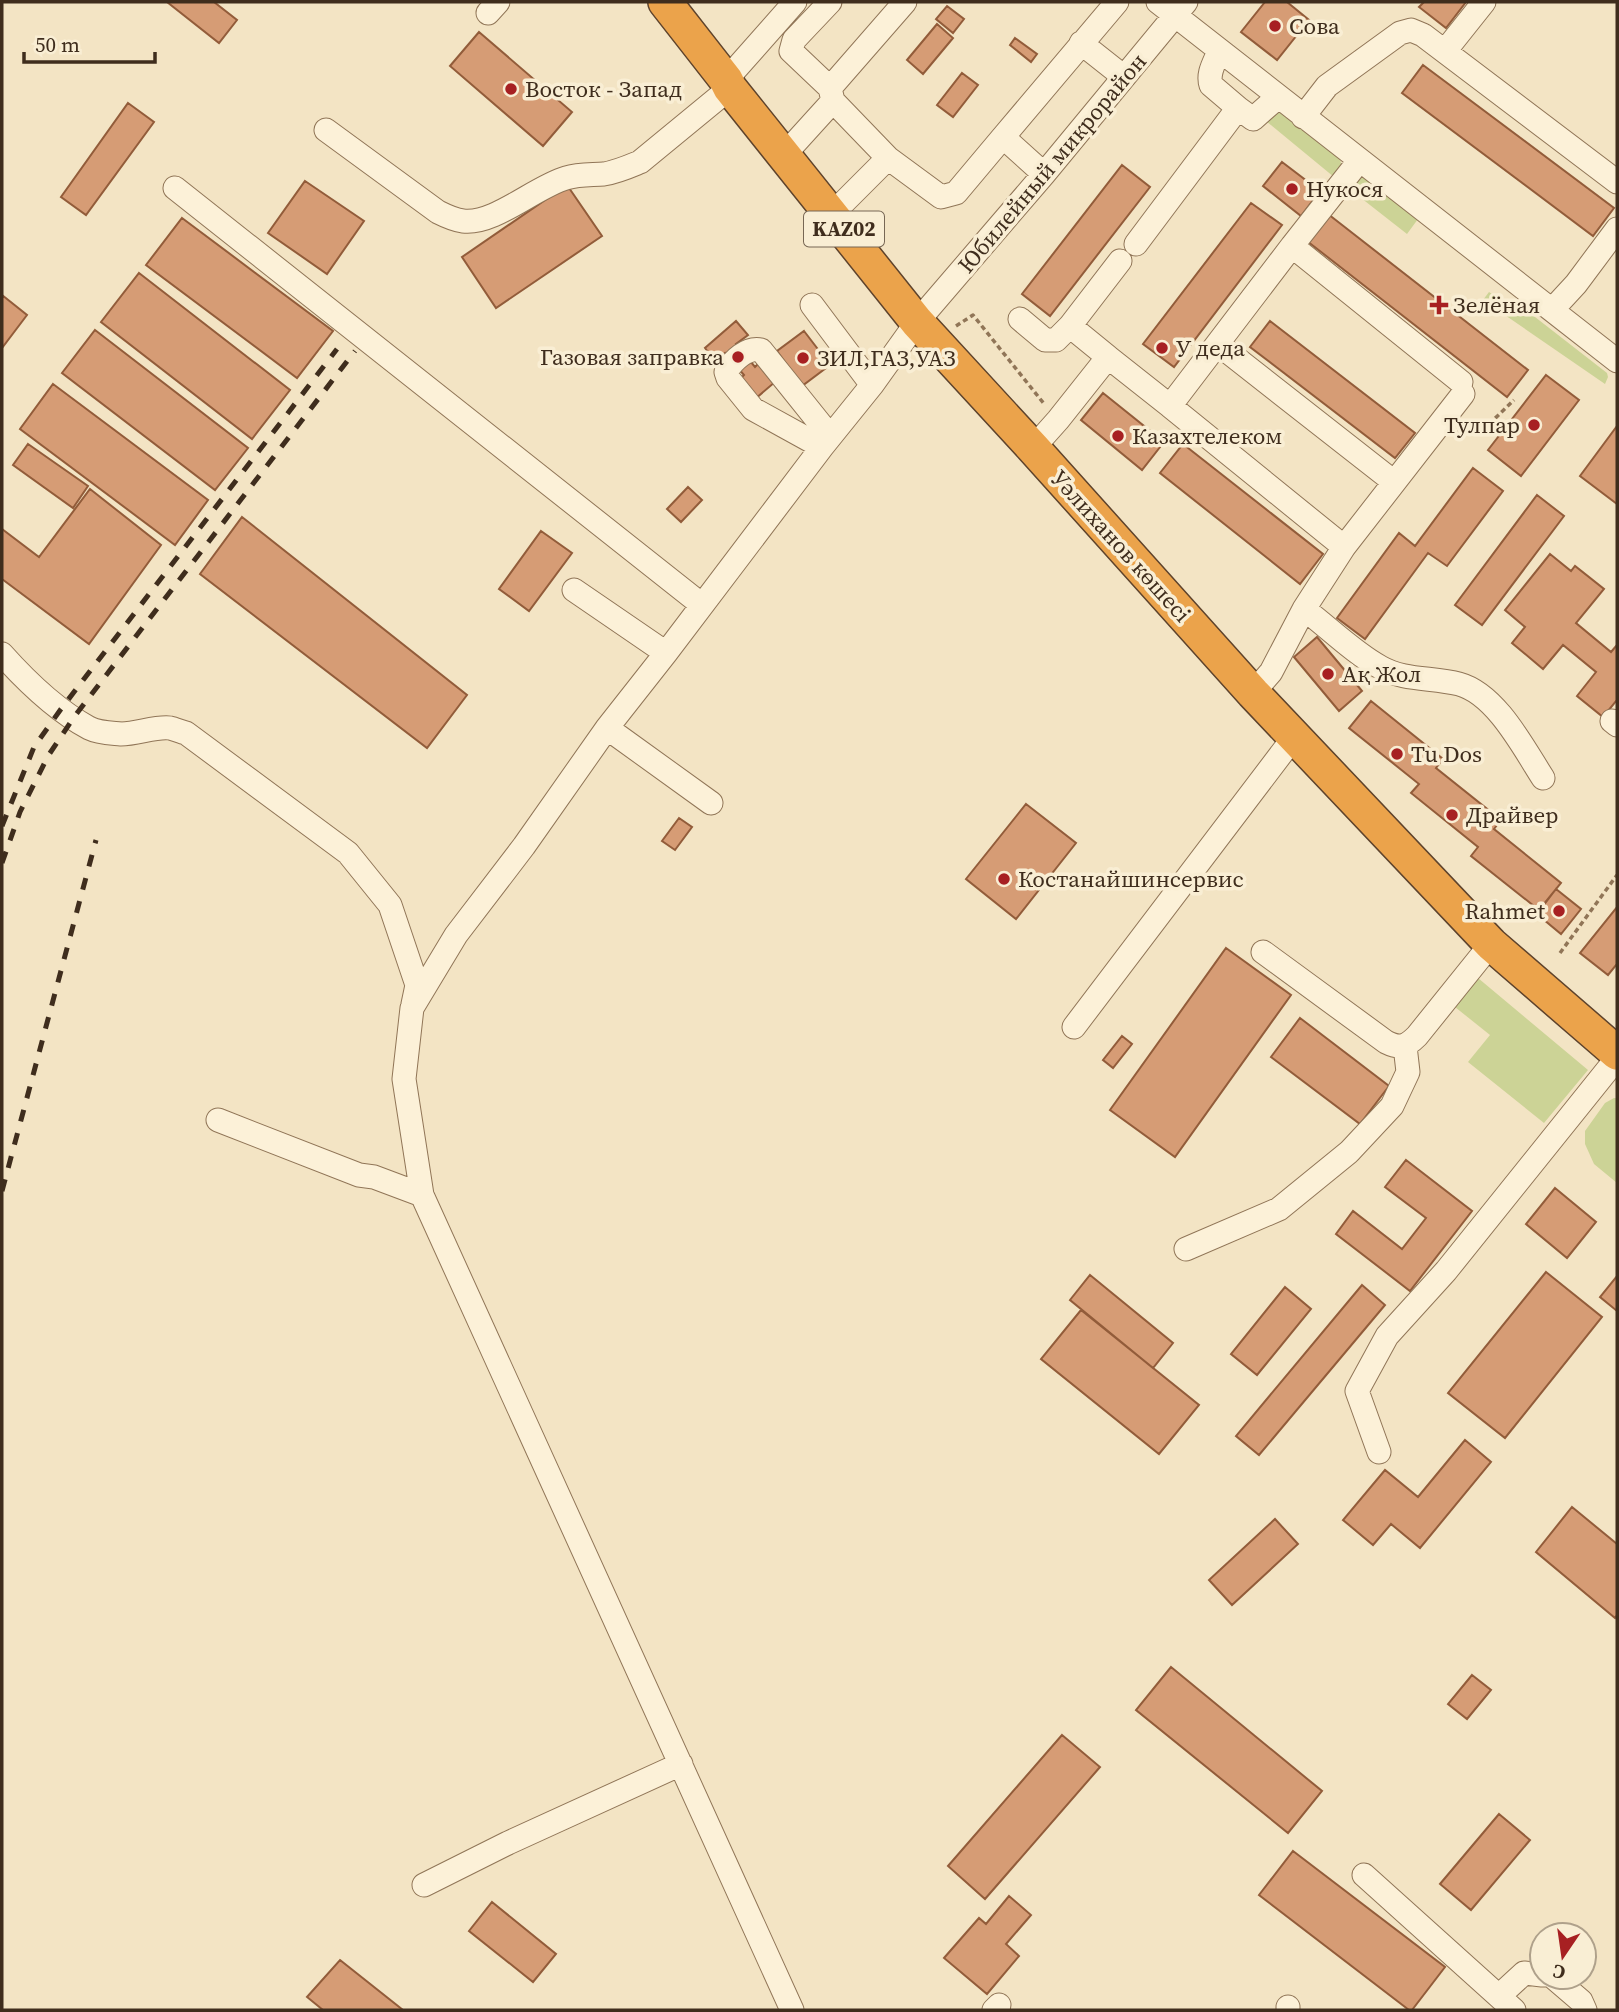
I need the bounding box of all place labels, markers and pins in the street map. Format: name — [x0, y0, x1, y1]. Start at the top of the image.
place label: Сова — [1289, 10, 1340, 42]
marker: Сова — [1267, 18, 1283, 34]
place label: Восток - Запад — [525, 73, 682, 105]
marker: Восток - Запад — [503, 81, 519, 97]
place label: Нукося — [1306, 173, 1384, 205]
marker: Нукося — [1284, 181, 1300, 197]
place label: Зелёная — [1453, 289, 1540, 321]
marker: Зелёная — [1431, 297, 1447, 313]
place label: У деда — [1176, 332, 1245, 364]
marker: У деда — [1154, 340, 1170, 356]
place label: Газовая заправка — [540, 341, 724, 373]
place label: ЗИЛ,ГАЗ,УАЗ — [817, 342, 956, 374]
marker: Газовая заправка — [730, 349, 746, 365]
marker: ЗИЛ,ГАЗ,УАЗ — [795, 350, 811, 366]
place label: Тулпар — [1444, 409, 1520, 441]
marker: Тулпар — [1526, 417, 1542, 433]
place label: Казахтелеком — [1132, 420, 1282, 452]
marker: Казахтелеком — [1110, 428, 1126, 444]
place label: Ақ Жол — [1342, 658, 1421, 690]
marker: Ақ Жол — [1320, 666, 1336, 682]
place label: Tu Dos — [1411, 738, 1482, 770]
marker: Tu Dos — [1389, 746, 1405, 762]
place label: Драйвер — [1466, 799, 1558, 831]
marker: Драйвер — [1444, 807, 1460, 823]
place label: Костанайшинсервис — [1018, 863, 1244, 895]
marker: Костанайшинсервис — [996, 871, 1012, 887]
place label: Rahmet — [1465, 895, 1546, 927]
marker: Rahmet — [1551, 903, 1567, 919]

